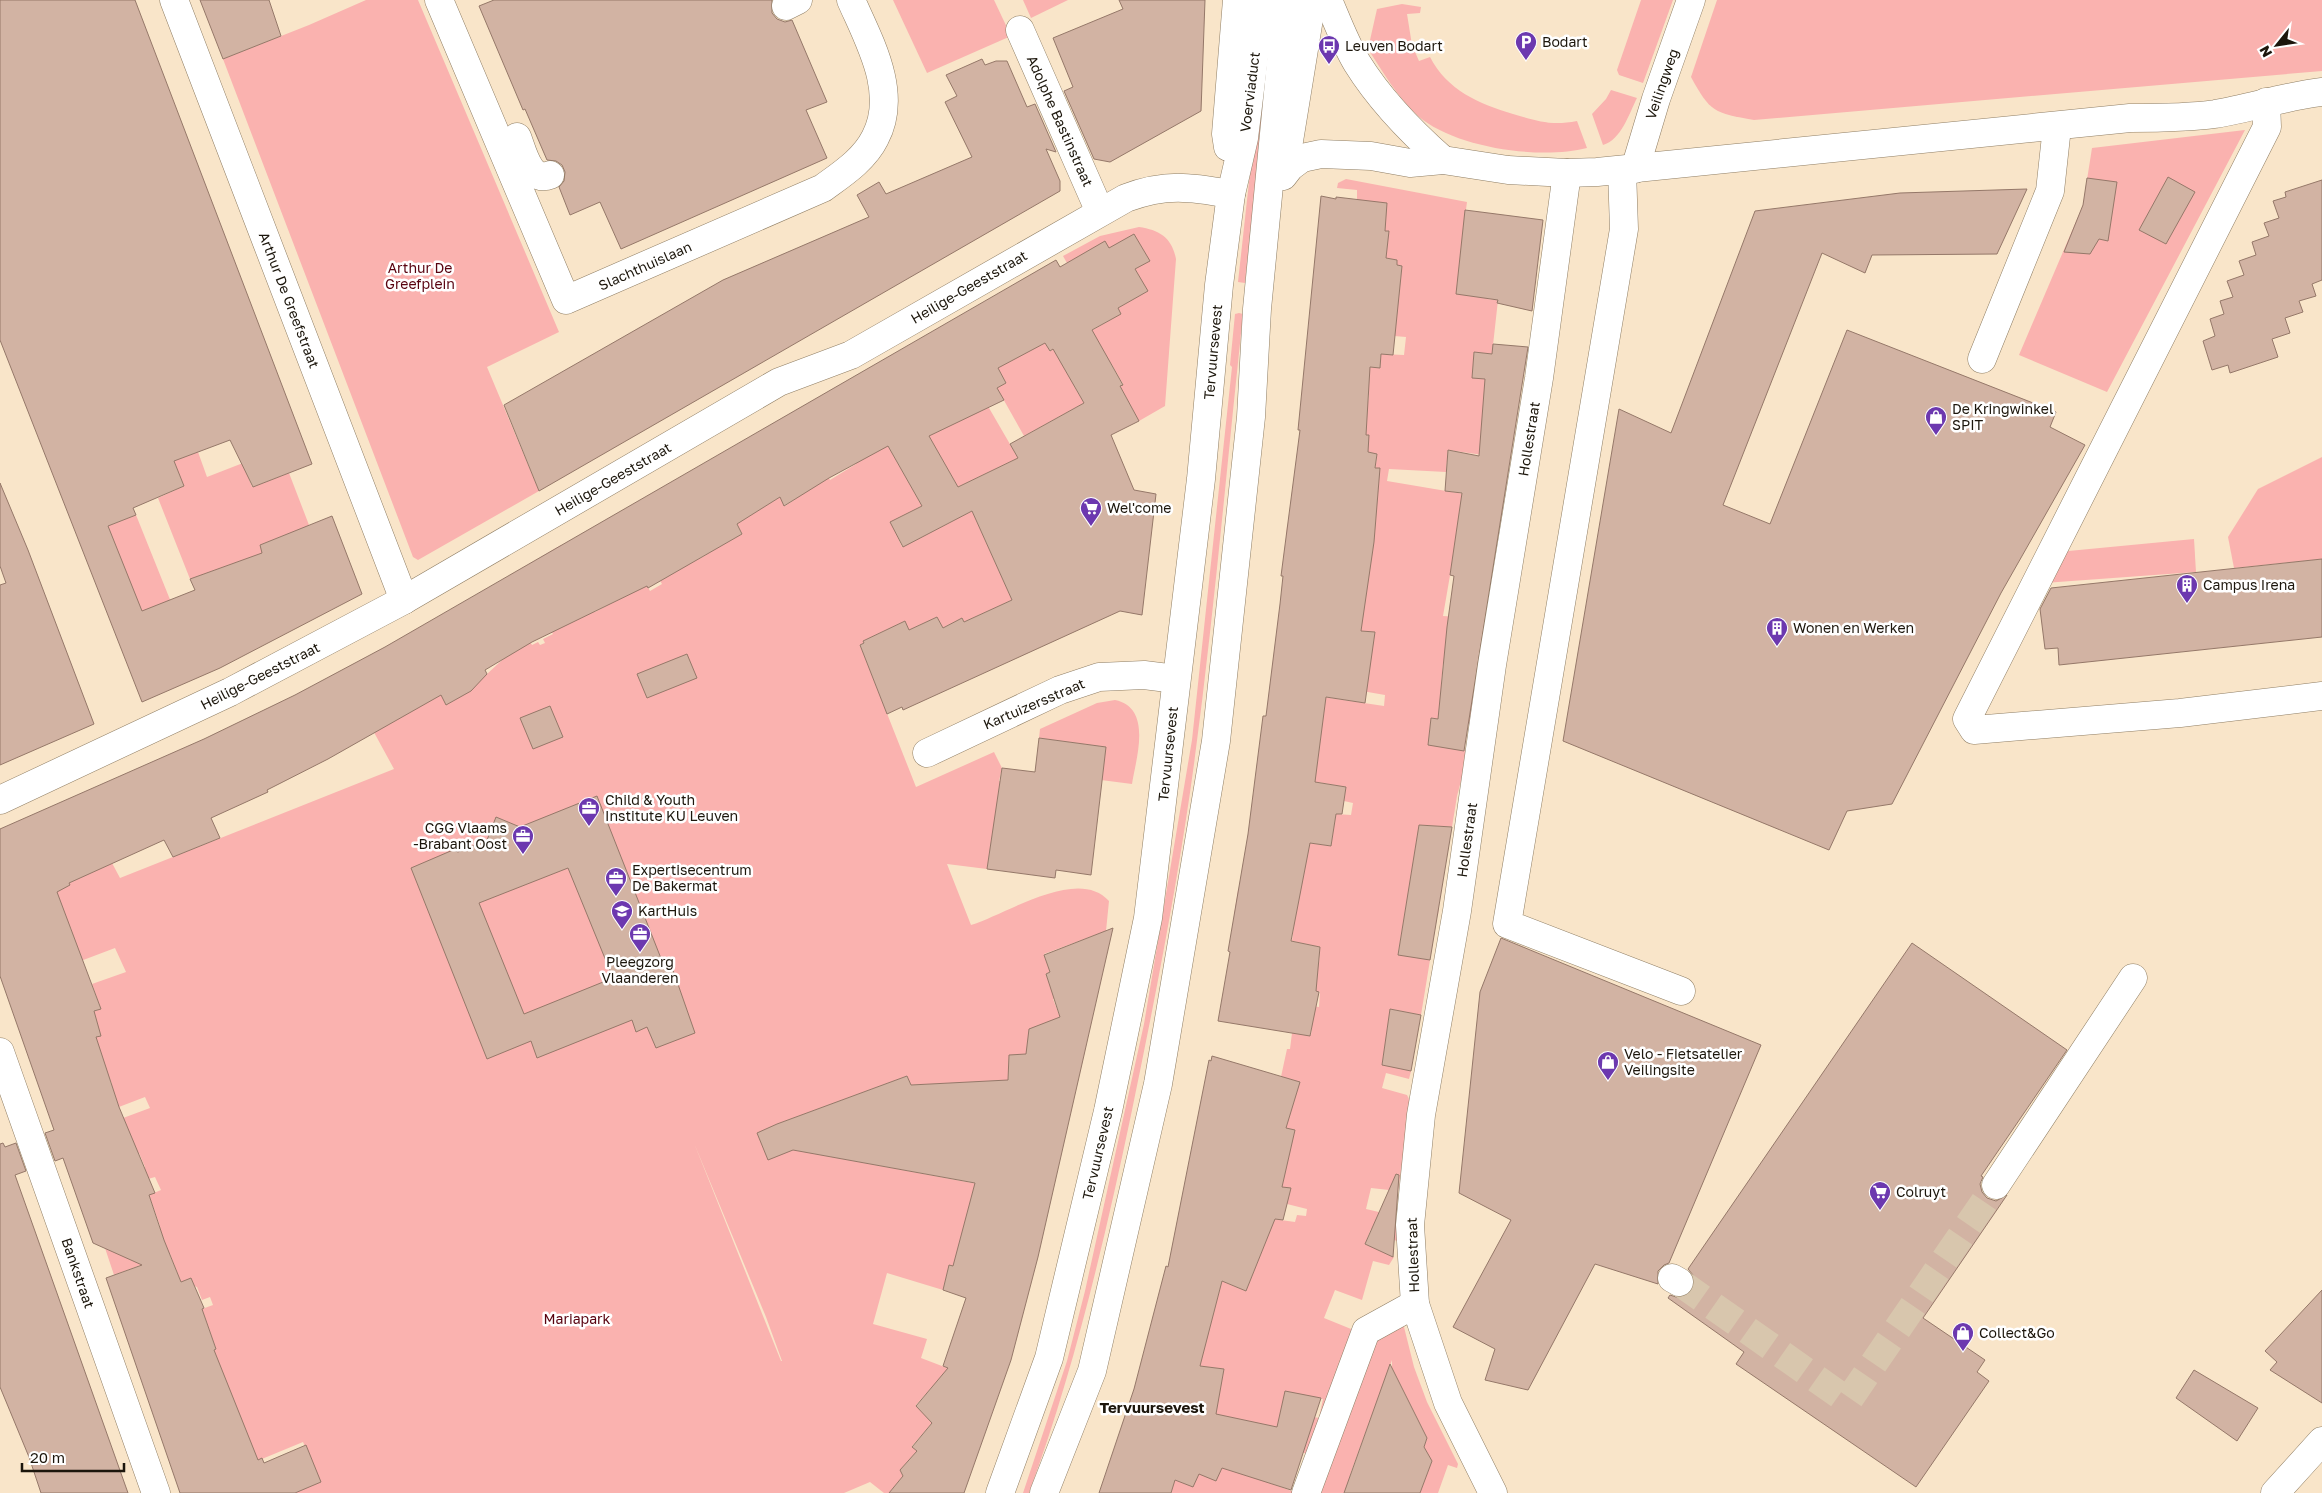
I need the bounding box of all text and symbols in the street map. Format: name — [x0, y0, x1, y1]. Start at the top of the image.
north arrow — [2252, 20, 2302, 70]
parking icon: Bodart — [1514, 30, 1538, 61]
place label: Bodart — [1542, 33, 1588, 50]
bus stop icon: Leuven Bodart — [1317, 34, 1341, 65]
place label: Leuven Bodart — [1345, 37, 1443, 54]
text: N — [2255, 43, 2275, 61]
street label: Veilingweg — [1641, 46, 1682, 121]
street label: Voerviaduct — [1236, 51, 1263, 133]
street label: Adolphe Bastinstraat — [1024, 53, 1097, 189]
street label: Arthur De Greefstraat — [256, 229, 323, 370]
street label: Slachthuislaan — [596, 237, 694, 294]
street label: Heilige-Geeststraat — [908, 246, 1030, 327]
park label: Arthur De Greefplein — [385, 259, 455, 292]
street label: Tervuursevest — [1200, 304, 1225, 400]
street label: Hollestraat — [1514, 400, 1543, 478]
place label: De Kringwinkel SPIT — [1952, 400, 2053, 433]
shop icon: De Kringwinkel SPIT — [1924, 405, 1948, 436]
street label: Heilige-Geeststraat — [552, 438, 674, 519]
supermarket icon: Wel'come — [1079, 496, 1103, 527]
place label: Wel'come — [1107, 499, 1171, 516]
building icon: Campus Irena — [2175, 573, 2199, 604]
place label: Campus Irena — [2203, 576, 2295, 593]
building icon: Wonen en Werken — [1765, 616, 1789, 647]
place label: Wonen en Werken — [1793, 619, 1914, 636]
street label: Heilige-Geeststraat — [197, 638, 322, 713]
street label: Kartuizersstraat — [980, 674, 1087, 733]
street label: Tervuursevest — [1154, 706, 1181, 802]
place label: Child & Youth Institute KU Leuven — [605, 791, 738, 824]
office icon: Child & Youth Institute KU Leuven — [577, 796, 601, 827]
street label: Hollestraat — [1453, 801, 1480, 879]
place label: CGG Vlaams -Brabant Oost — [413, 819, 507, 852]
office icon: CGG Vlaams -Brabant Oost — [511, 824, 535, 855]
place label: Expertisecentrum De Bakermat — [632, 861, 752, 894]
office icon: Expertisecentrum De Bakermat — [604, 866, 628, 897]
school or university icon: KartHuis — [610, 899, 634, 930]
place label: KartHuis — [638, 902, 697, 919]
office icon: Pleegzorg Vlaanderen — [628, 922, 652, 953]
place label: Pleegzorg Vlaanderen — [601, 953, 679, 986]
place label: Velo - Fietsatelier Veilingsite — [1624, 1045, 1743, 1078]
shop icon: Velo - Fietsatelier Veilingsite — [1596, 1050, 1620, 1081]
street label: Tervuursevest — [1078, 1104, 1117, 1201]
supermarket icon: Colruyt — [1868, 1180, 1892, 1211]
place label: Colruyt — [1896, 1183, 1946, 1200]
street label: Hollestraat — [1403, 1217, 1422, 1293]
street label: Bankstraat — [58, 1235, 98, 1310]
park label: Mariapark — [544, 1310, 611, 1327]
shop icon: Collect&Go — [1951, 1321, 1975, 1352]
place label: Collect&Go — [1979, 1324, 2055, 1341]
district label: Tervuursevest — [1099, 1398, 1205, 1416]
scale bar — [22, 1440, 125, 1472]
text: 20 m — [30, 1448, 65, 1466]

